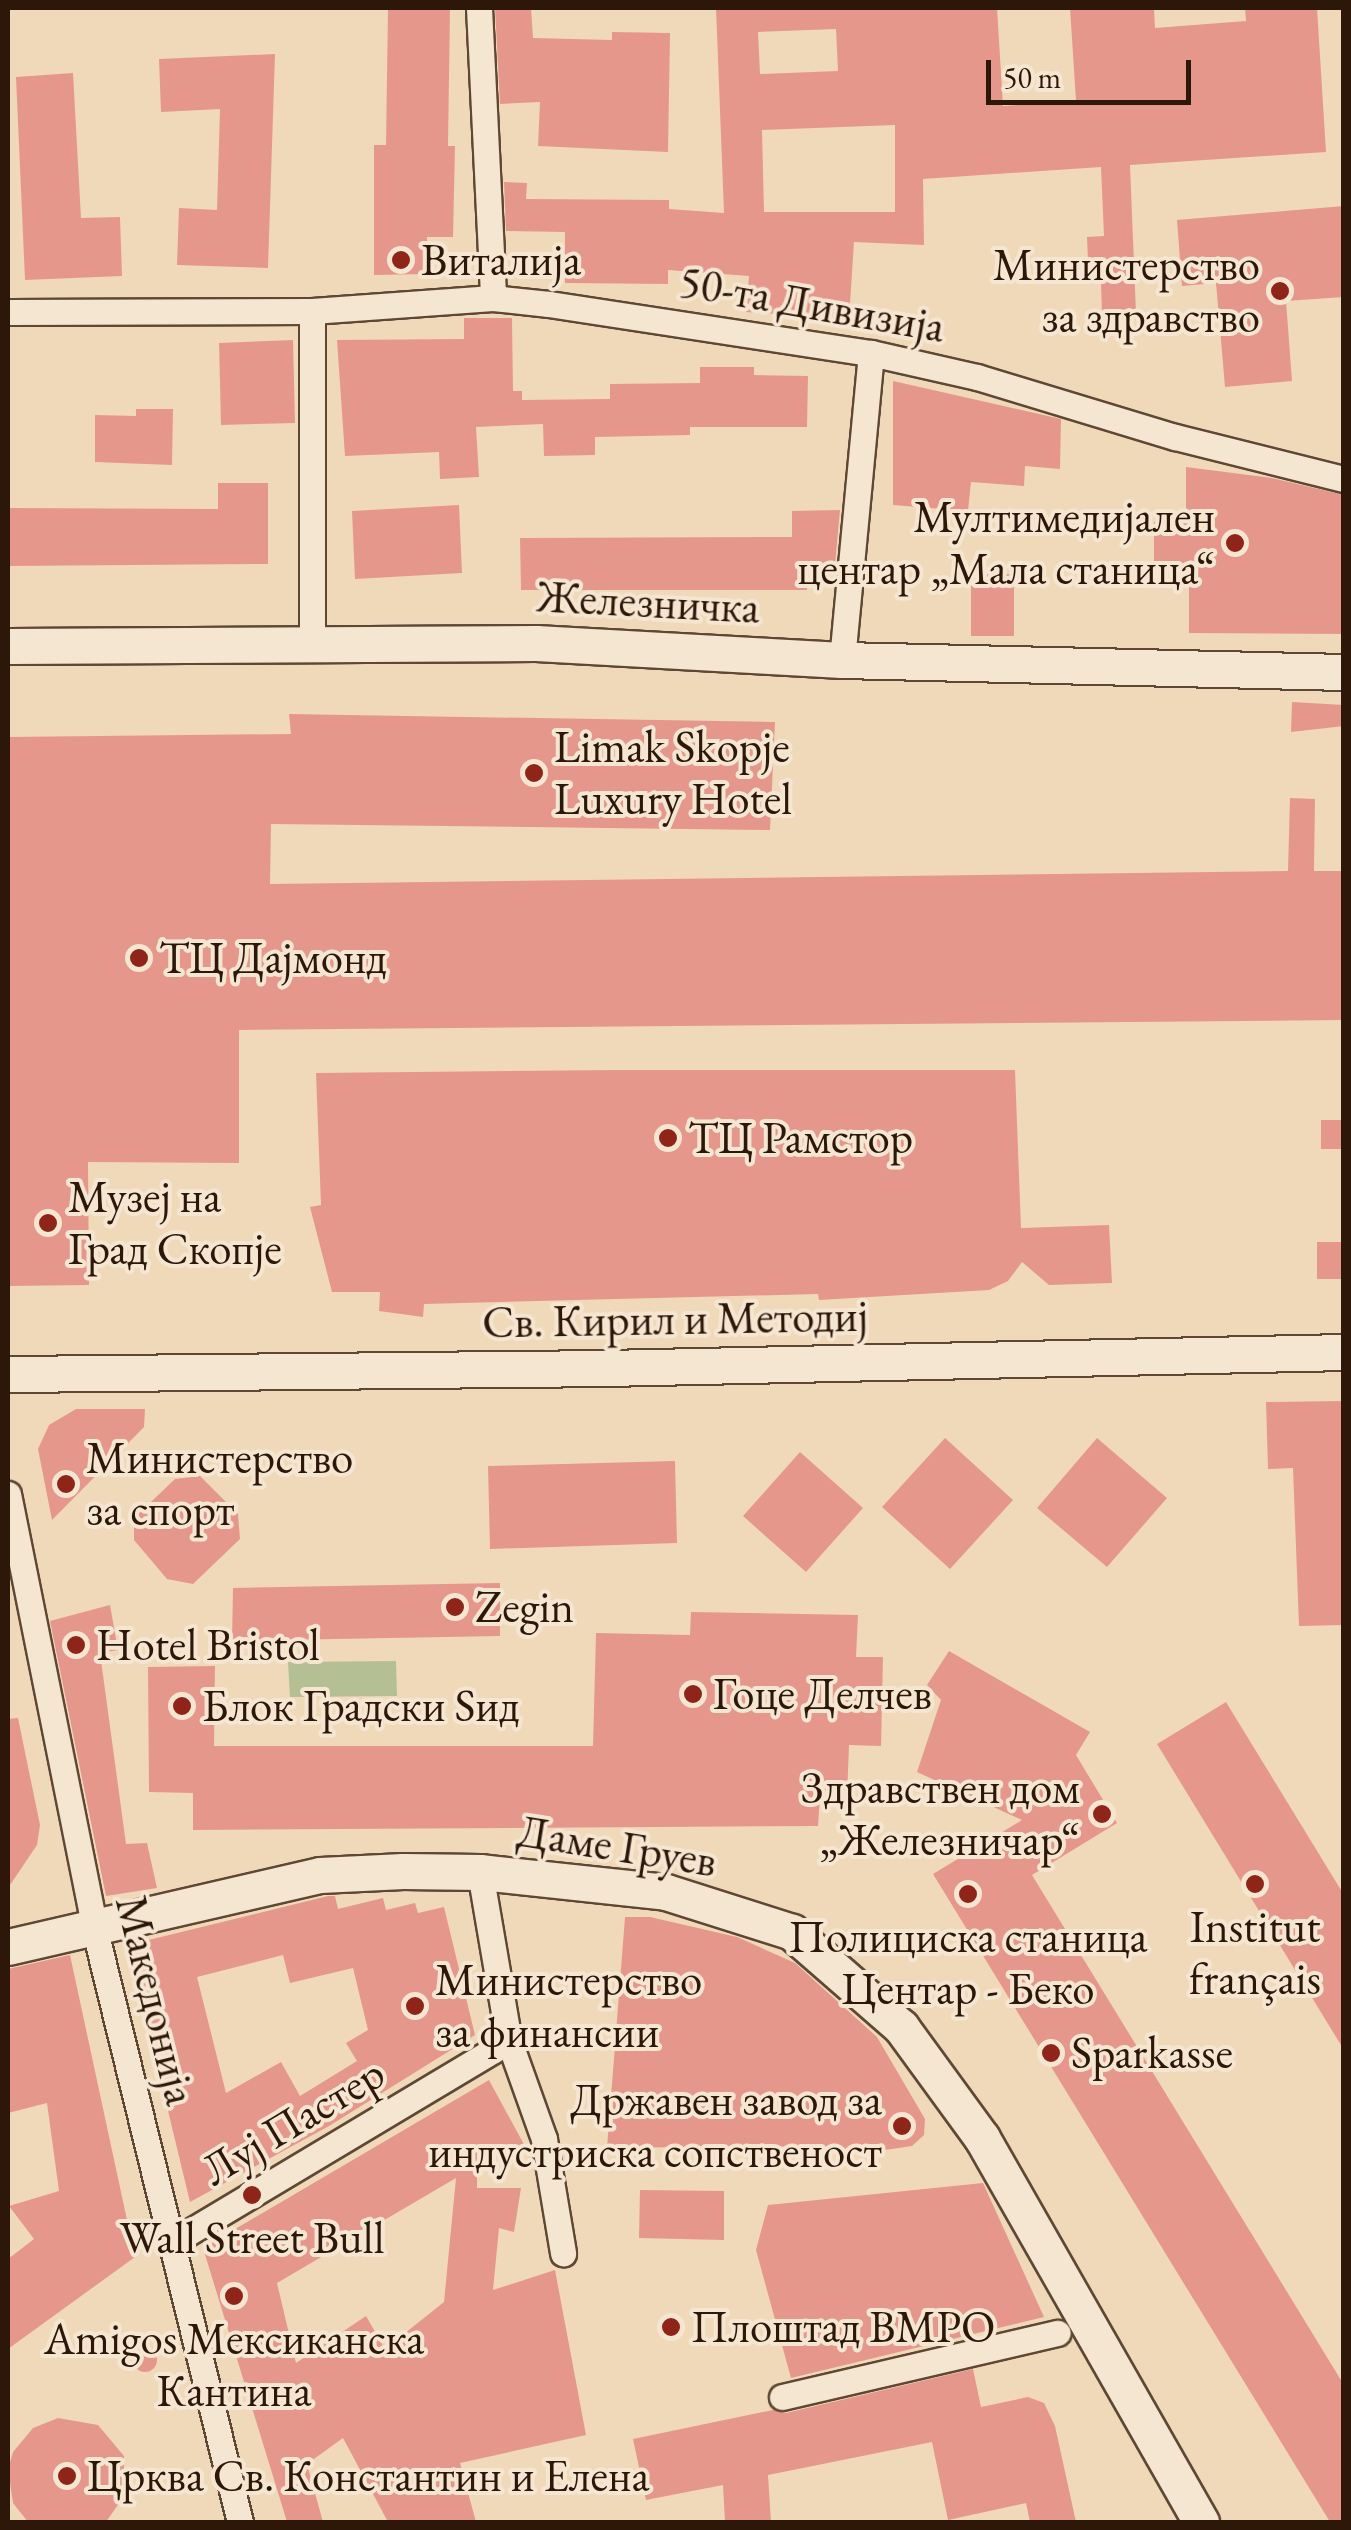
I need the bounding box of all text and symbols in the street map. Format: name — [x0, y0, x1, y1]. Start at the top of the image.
scale bar — [991, 40, 1196, 102]
text: 50 m — [1003, 58, 1061, 97]
place label: Виталија — [421, 233, 581, 287]
place label: Министерство за здравство — [993, 238, 1260, 344]
marker: Виталија — [390, 249, 412, 271]
street label: 50-та Дивизија — [675, 254, 949, 354]
marker: Министерство за здравство — [1269, 280, 1291, 302]
place label: Мултимедијален центар „Мала станица“ — [797, 490, 1215, 596]
marker: Мултимедијален центар „Мала станица“ — [1224, 532, 1246, 554]
street label: Железничка — [535, 569, 761, 635]
place label: Limak Skopje Luxury Hotel — [554, 720, 792, 826]
marker: Limak Skopje Luxury Hotel — [523, 762, 545, 784]
place label: ТЦ Дајмонд — [159, 931, 387, 985]
marker: ТЦ Дајмонд — [128, 947, 150, 969]
place label: ТЦ Рамстор — [688, 1111, 913, 1165]
marker: ТЦ Рамстор — [657, 1127, 679, 1149]
place label: Музеј на Град Скопје — [68, 1170, 282, 1276]
marker: Музеј на Град Скопје — [37, 1212, 59, 1234]
street label: Св. Кирил и Методиј — [482, 1289, 868, 1349]
place label: Министерство за спорт — [86, 1431, 353, 1537]
marker: Министерство за спорт — [55, 1473, 77, 1495]
place label: Zegin — [475, 1580, 574, 1634]
marker: Zegin — [444, 1596, 466, 1618]
place label: Hotel Bristol — [96, 1618, 320, 1672]
marker: Hotel Bristol — [65, 1634, 87, 1656]
place label: Гоце Делчев — [713, 1667, 932, 1721]
place label: Блок Градски Sид — [202, 1679, 520, 1733]
marker: Гоце Делчев — [682, 1683, 704, 1705]
marker: Блок Градски Sид — [171, 1695, 193, 1717]
place label: Здравствен дом „Железничар“ — [801, 1761, 1080, 1867]
marker: Здравствен дом „Железничар“ — [1089, 1801, 1115, 1827]
street label: Даме Груев — [514, 1804, 720, 1888]
marker: Institut français — [1244, 1873, 1266, 1895]
marker: Полициска станица Центар - Беко — [957, 1883, 979, 1905]
street label: Македонија — [104, 1890, 208, 2110]
place label: Institut français — [1189, 1900, 1321, 2006]
place label: Полициска станица Центар - Беко — [788, 1910, 1148, 2016]
place label: Министерство за финансии — [435, 1953, 702, 2059]
marker: Министерство за финансии — [404, 1995, 426, 2017]
place label: Sparkasse — [1071, 2026, 1233, 2080]
marker: Sparkasse — [1040, 2042, 1062, 2064]
street label: Луј Пастер — [192, 2045, 394, 2197]
place label: Државен завод за индустриска сопственост — [428, 2073, 882, 2179]
marker: Државен завод за индустриска сопственост — [891, 2115, 913, 2137]
marker: Wall Street Bull — [241, 2184, 263, 2206]
place label: Wall Street Bull — [120, 2211, 384, 2265]
marker: Amigos Мексиканска Кантина — [223, 2285, 245, 2307]
place label: Плоштад ВМРО — [691, 2300, 995, 2354]
place label: Amigos Мексиканска Кантина — [44, 2312, 424, 2418]
marker: Плоштад ВМРО — [660, 2316, 682, 2338]
place label: Црква Св. Константин и Елена — [87, 2449, 649, 2503]
marker: Црква Св. Константин и Елена — [56, 2465, 78, 2487]

